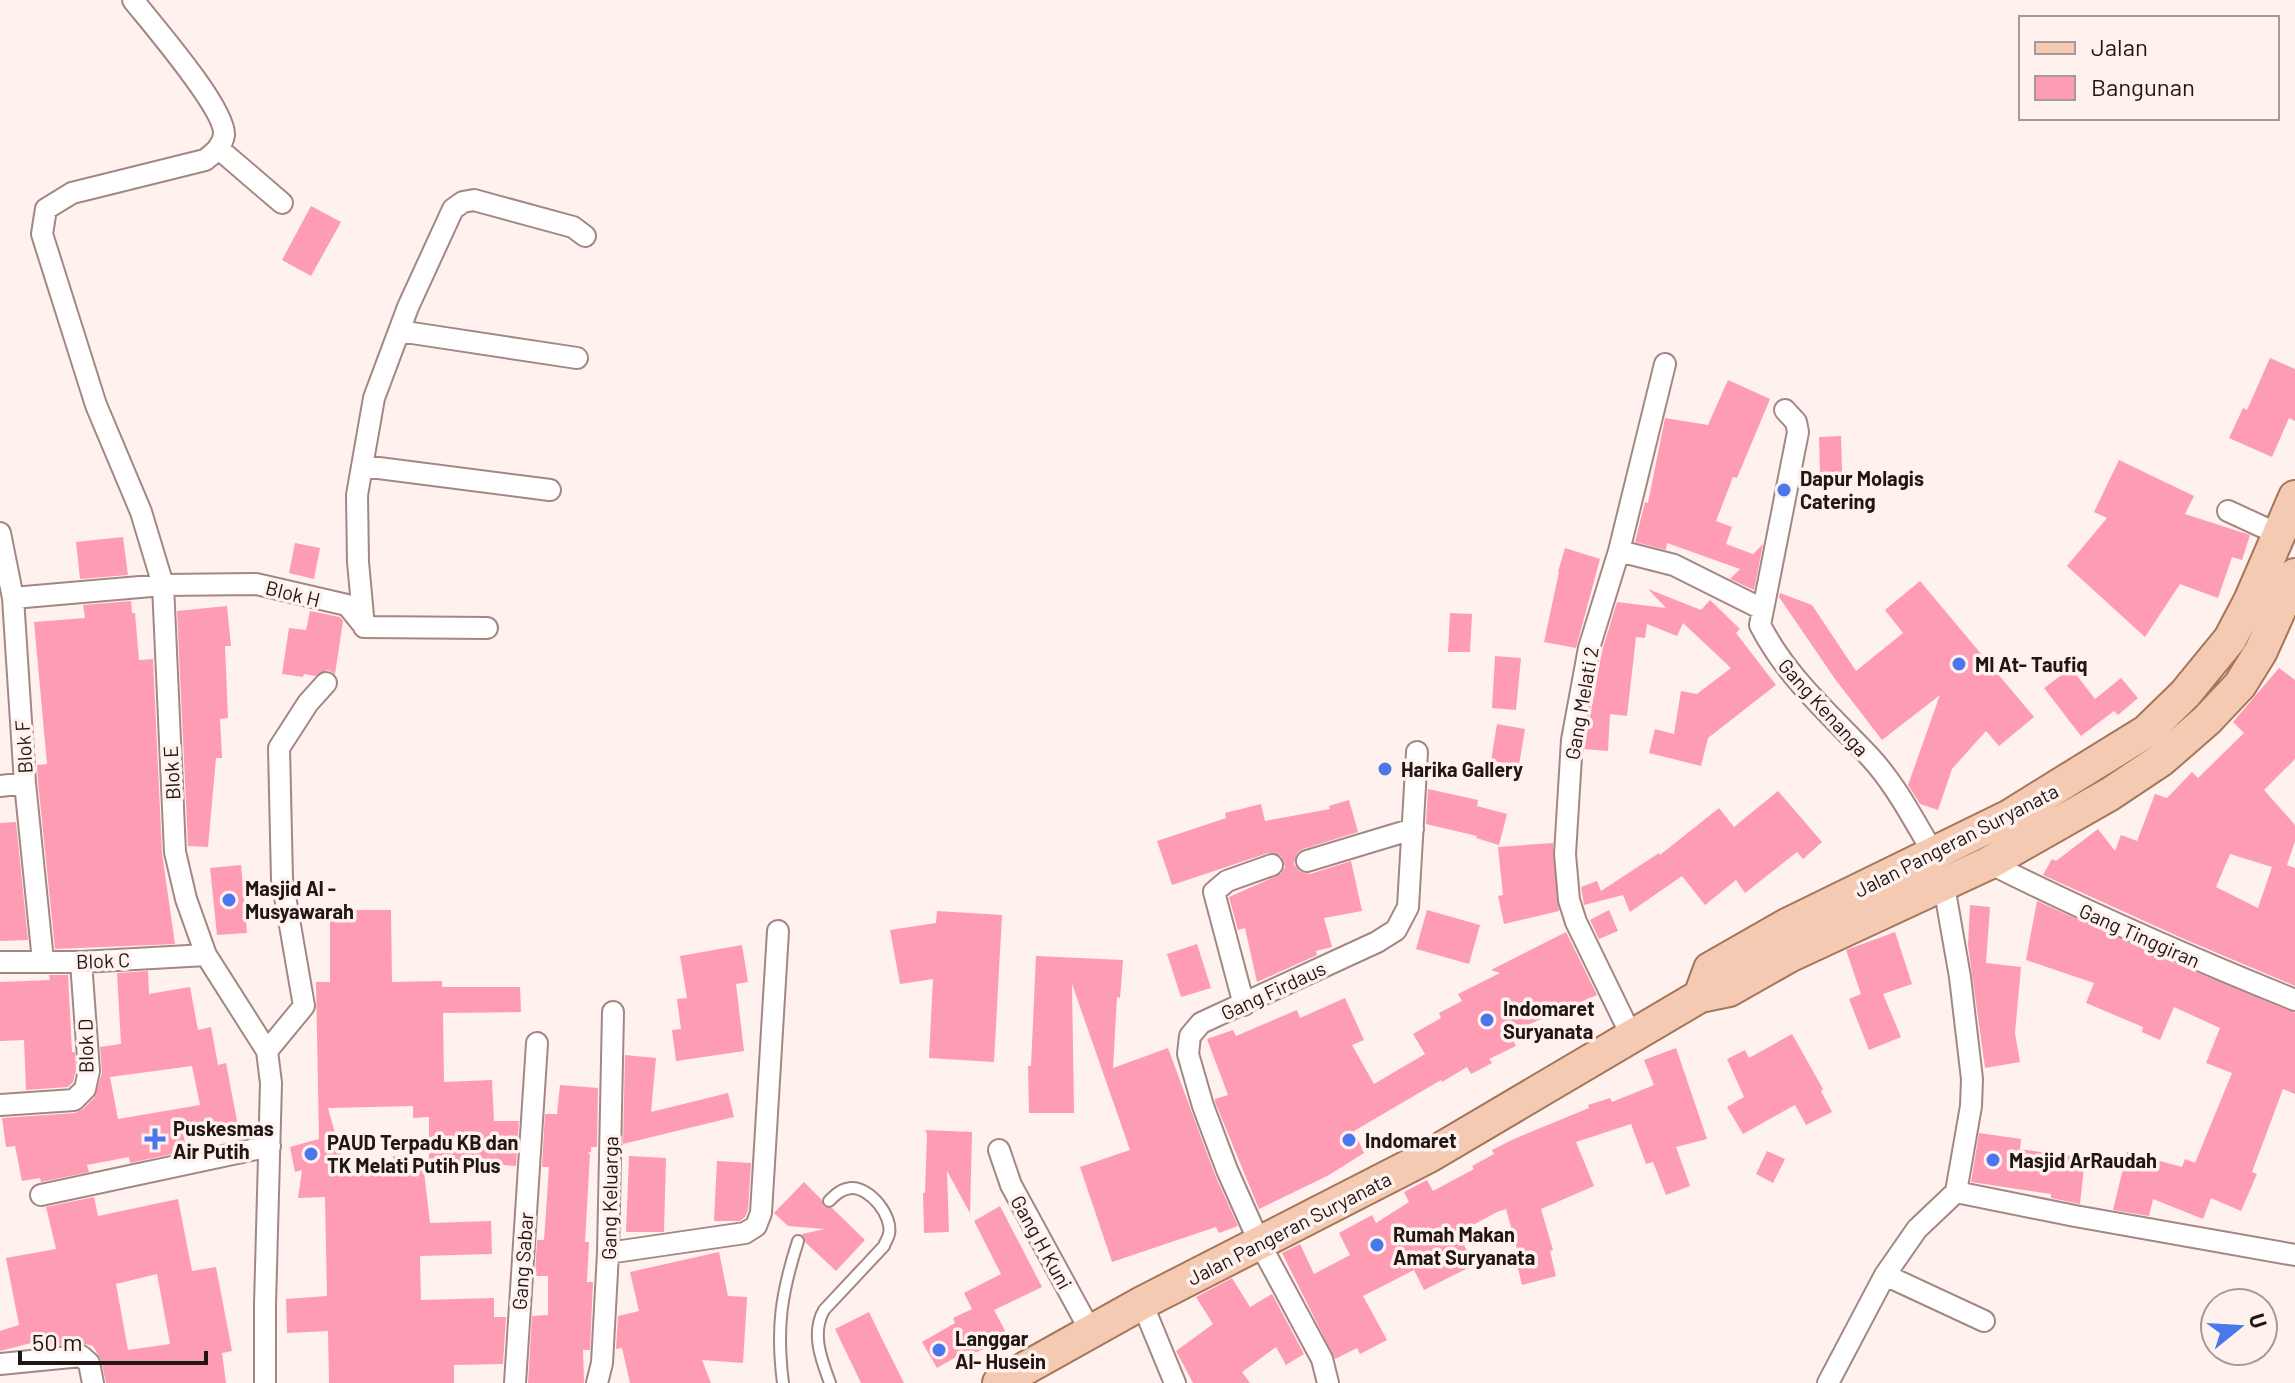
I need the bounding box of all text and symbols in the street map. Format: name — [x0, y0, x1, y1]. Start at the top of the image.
legend — [2019, 16, 2279, 120]
text: Jalan — [2091, 32, 2148, 61]
text: Bangunan — [2091, 72, 2195, 101]
place label: Dapur Molagis Catering — [1800, 466, 1924, 513]
marker: Dapur Molagis Catering — [1775, 481, 1793, 499]
street label: Blok H — [263, 575, 323, 611]
street label: Gang Melati 2 — [1559, 644, 1603, 762]
place label: MI At- Taufiq — [1975, 652, 2088, 676]
street label: Gang Kenanga — [1774, 653, 1874, 761]
marker: MI At- Taufiq — [1950, 655, 1968, 673]
street label: Blok F — [9, 720, 37, 774]
street label: Blok E — [158, 745, 184, 801]
place label: Harika Gallery — [1401, 757, 1523, 781]
marker: Harika Gallery — [1376, 760, 1394, 778]
street label: Jalan Pangeran Suryanata — [1850, 778, 2062, 902]
place label: Masjid Al - Musyawarah — [245, 876, 354, 923]
marker: Masjid Al - Musyawarah — [220, 891, 238, 909]
street label: Gang Tinggiran — [2076, 898, 2204, 972]
street label: Blok C — [75, 947, 131, 973]
street label: Gang Firdaus — [1217, 955, 1329, 1025]
place label: Indomaret Suryanata — [1503, 996, 1595, 1043]
marker: Indomaret Suryanata — [1478, 1011, 1496, 1029]
street label: Blok D — [73, 1019, 97, 1073]
place label: Puskesmas Air Putih — [173, 1116, 274, 1163]
marker: Puskesmas Air Putih — [144, 1128, 166, 1150]
place label: Indomaret — [1365, 1128, 1457, 1152]
place label: PAUD Terpadu KB dan TK Melati Putih Plus — [327, 1130, 518, 1177]
marker: Indomaret — [1340, 1131, 1358, 1149]
street label: Gang Keluarga — [596, 1136, 622, 1260]
marker: PAUD Terpadu KB dan TK Melati Putih Plus — [302, 1145, 320, 1163]
place label: Masjid ArRaudah — [2009, 1148, 2157, 1172]
marker: Masjid ArRaudah — [1984, 1151, 2002, 1169]
street label: Jalan Pangeran Suryanata — [1183, 1166, 1395, 1290]
street label: Gang H Kuni — [1006, 1191, 1078, 1293]
street label: Gang Sabar — [507, 1211, 537, 1311]
place label: Rumah Makan Amat Suryanata — [1393, 1222, 1535, 1269]
marker: Rumah Makan Amat Suryanata — [1368, 1236, 1386, 1254]
north arrow — [2199, 1287, 2279, 1367]
text: U — [2244, 1310, 2273, 1331]
scale bar — [20, 1315, 206, 1365]
place label: Langgar Al- Husein — [955, 1326, 1046, 1373]
text: 50 m — [32, 1327, 83, 1356]
marker: Langgar Al- Husein — [930, 1341, 948, 1359]

